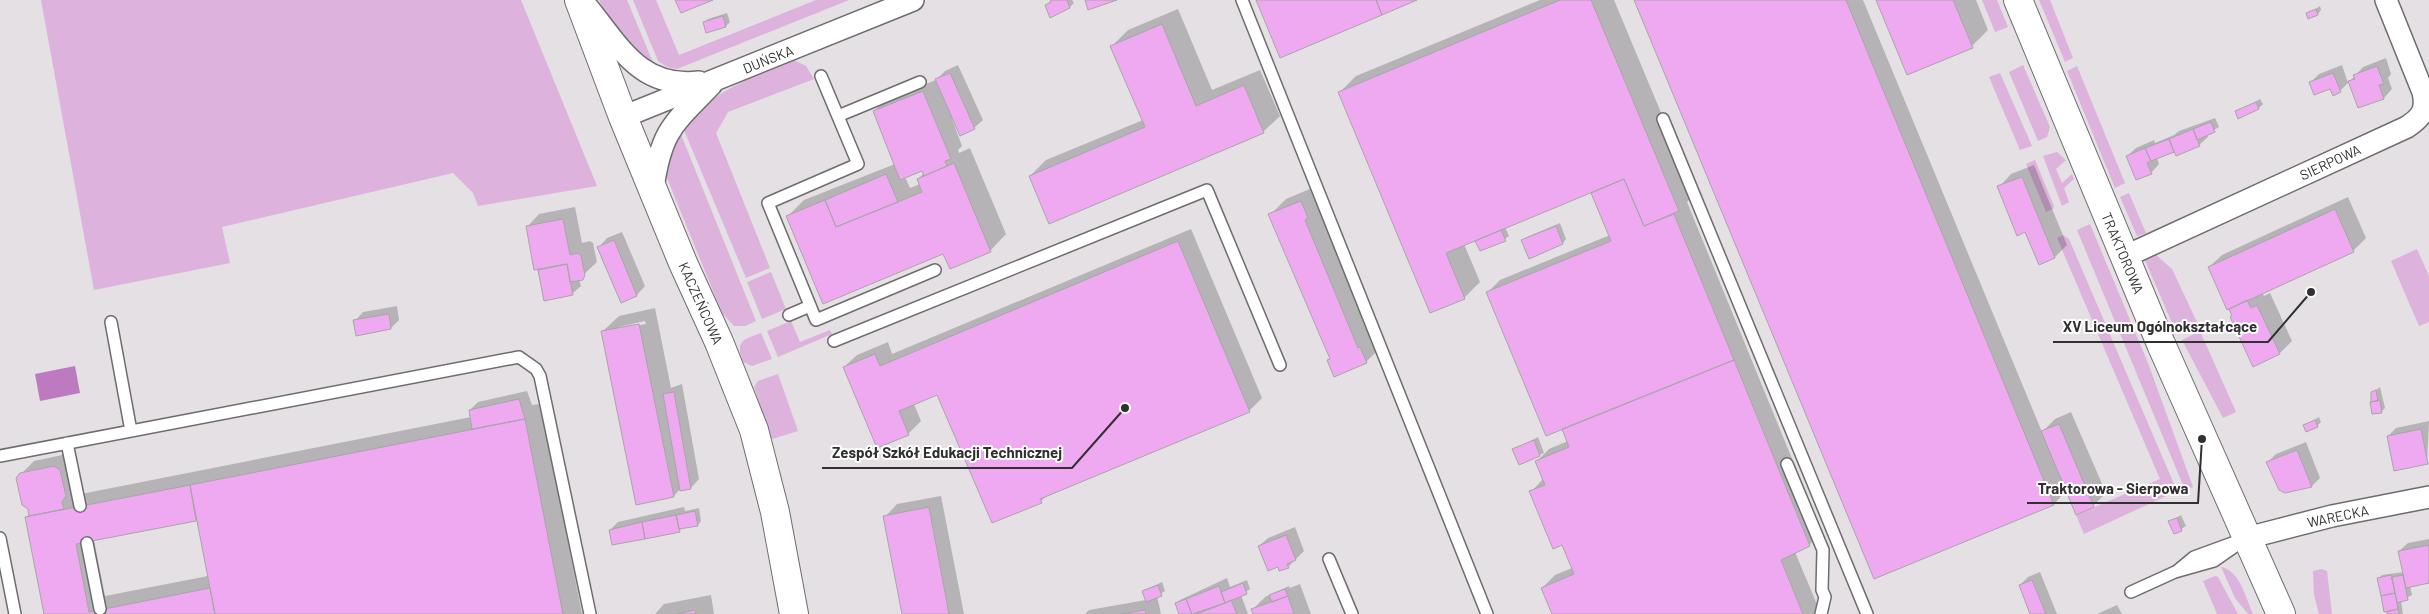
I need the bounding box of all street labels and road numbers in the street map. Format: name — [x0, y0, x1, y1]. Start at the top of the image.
street label: DUŃSKA — [740, 41, 796, 77]
street label: SIERPOWA — [2297, 140, 2364, 183]
street label: TRAKTOROWA — [2098, 210, 2148, 297]
street label: KACZEŃCOWA — [675, 259, 727, 347]
street label: WARECKA — [2306, 501, 2371, 531]

